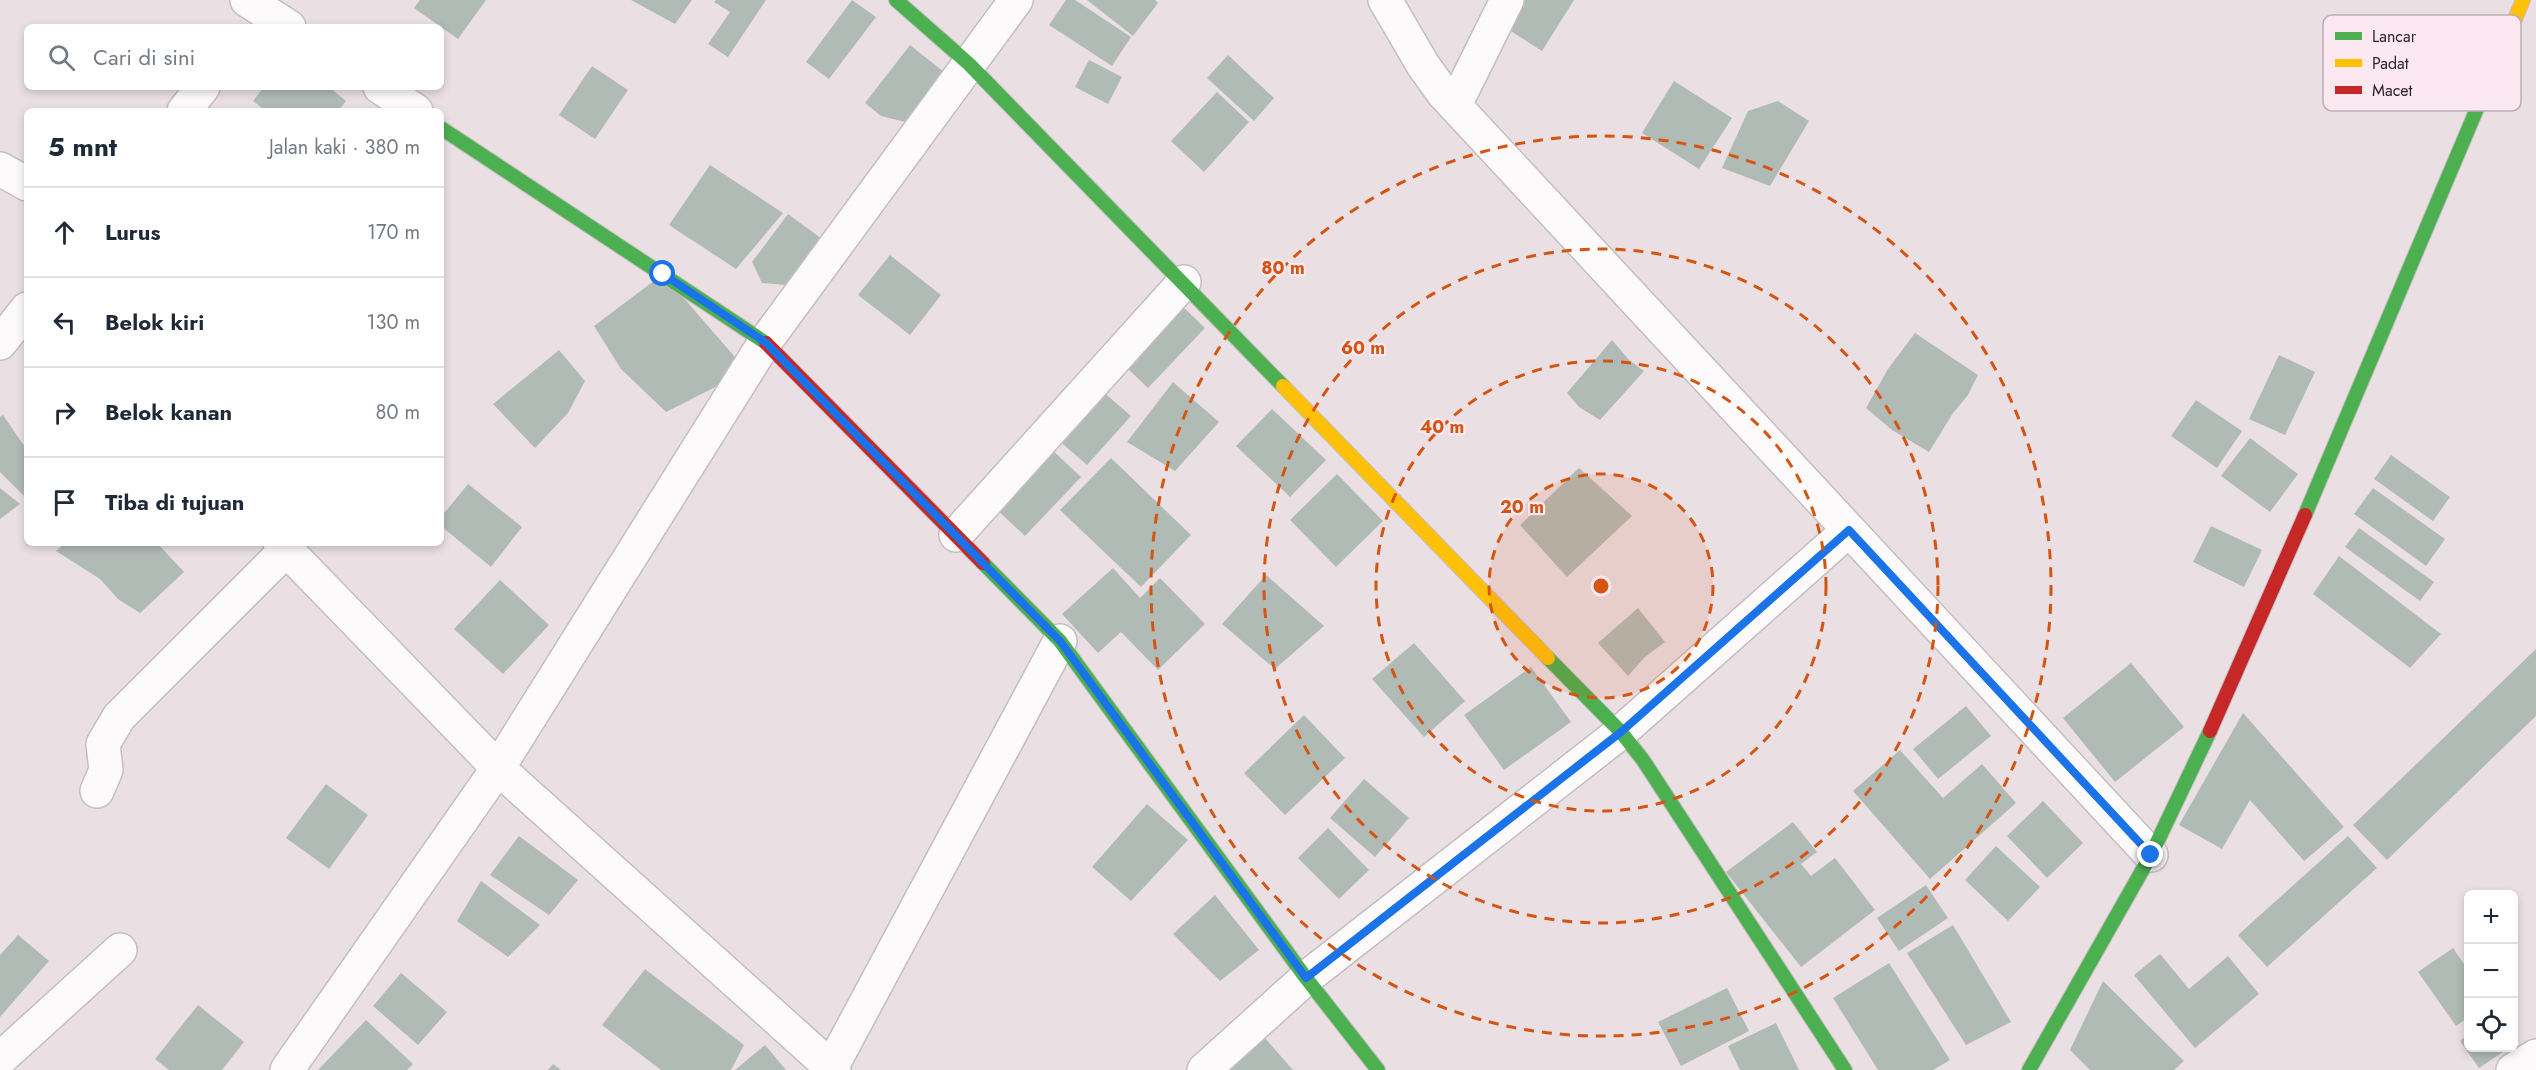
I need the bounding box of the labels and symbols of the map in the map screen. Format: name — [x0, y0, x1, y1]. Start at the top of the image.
legend — [2323, 15, 2521, 111]
text: Lancar — [2372, 25, 2417, 48]
text: Padat — [2372, 52, 2409, 75]
text: Macet — [2372, 79, 2413, 102]
text: 80 m — [1261, 255, 1305, 281]
route start — [649, 260, 675, 286]
text: 60 m — [1341, 335, 1385, 361]
text: 40 m — [1420, 414, 1464, 440]
text: 20 m — [1500, 494, 1544, 520]
centre of rings — [1591, 576, 1611, 596]
route end — [2137, 841, 2163, 867]

